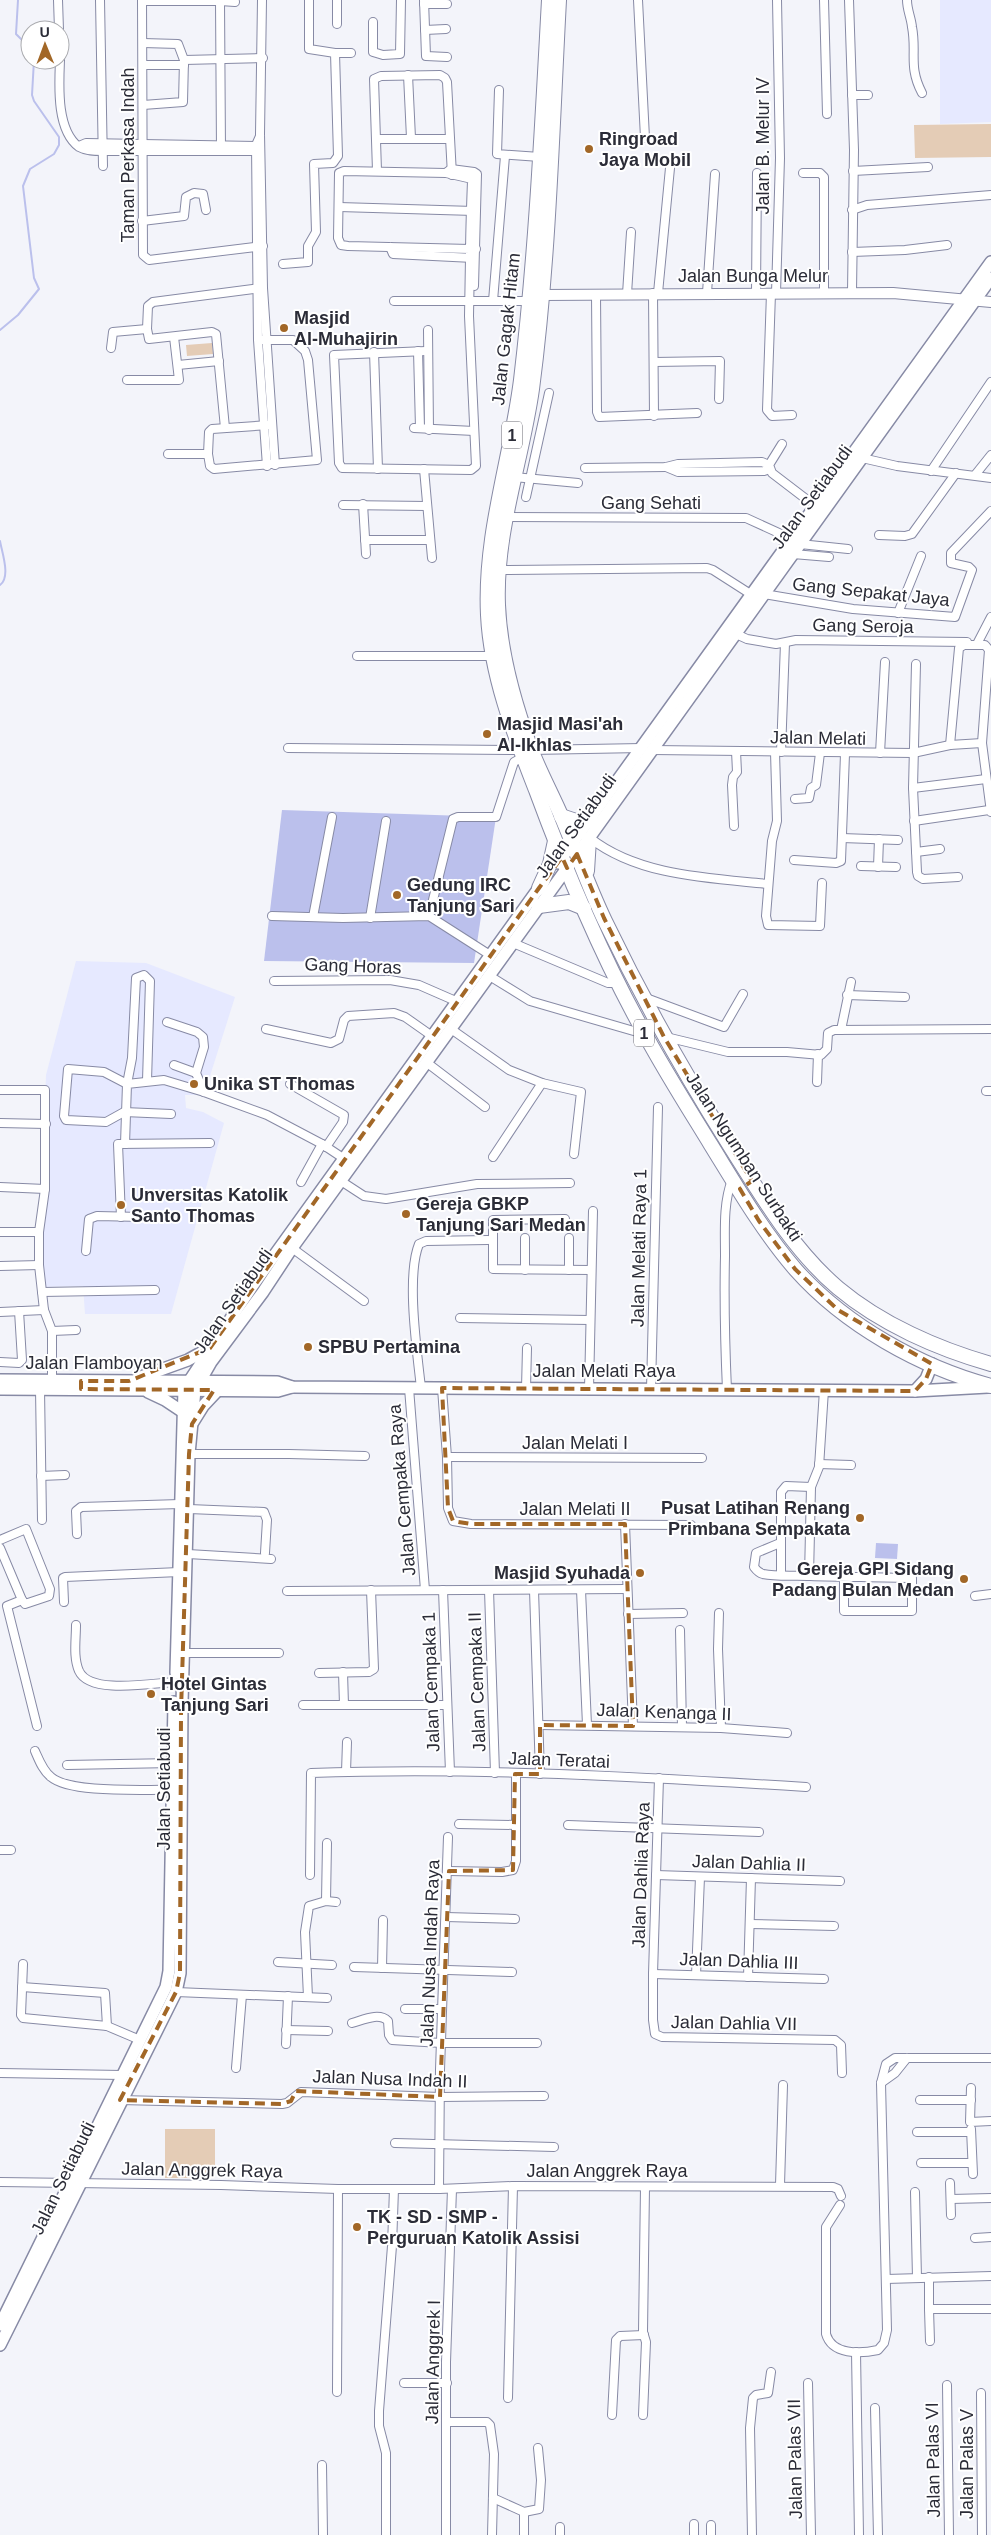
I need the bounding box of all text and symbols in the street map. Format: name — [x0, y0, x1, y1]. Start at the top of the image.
north arrow — [20, 20, 70, 70]
text: U — [40, 24, 50, 40]
street label: Taman Perkasa Indah — [118, 67, 138, 243]
street label: Jalan B. Melur IV — [753, 77, 773, 215]
place label: Ringroad Jaya Mobil — [599, 129, 691, 170]
marker: Ringroad Jaya Mobil — [583, 143, 595, 155]
street label: Jalan Gagak Hitam — [488, 252, 524, 406]
street label: Jalan Bunga Melur — [678, 266, 828, 286]
place label: Masjid Al-Muhajirin — [294, 308, 398, 349]
marker: Masjid Al-Muhajirin — [278, 322, 290, 334]
road number: 1 — [502, 422, 522, 448]
street label: Jalan Setiabudi — [768, 441, 856, 553]
street label: Gang Sehati — [601, 493, 701, 513]
street label: Gang Sepakat Jaya — [791, 574, 952, 610]
street label: Gang Seroja — [812, 615, 915, 637]
place label: Masjid Masi'ah Al-Ikhlas — [497, 714, 623, 755]
street label: Jalan Melati — [770, 727, 866, 749]
marker: Masjid Masi'ah Al-Ikhlas — [481, 728, 493, 740]
street label: Jalan Setiabudi — [532, 770, 620, 882]
place label: Gedung IRC Tanjung Sari — [407, 875, 515, 916]
marker: Gedung IRC Tanjung Sari — [391, 889, 403, 901]
street label: Gang Horas — [304, 954, 402, 978]
road number: 1 — [634, 1020, 654, 1046]
street label: Jalan Ngumban Surbakti — [682, 1069, 806, 1245]
place label: Unika ST Thomas — [204, 1074, 355, 1094]
marker: Unika ST Thomas — [188, 1078, 200, 1090]
street label: Jalan Melati Raya 1 — [628, 1169, 650, 1327]
place label: Unversitas Katolik Santo Thomas — [131, 1185, 289, 1226]
place label: Gereja GBKP Tanjung Sari Medan — [416, 1194, 586, 1235]
marker: Unversitas Katolik Santo Thomas — [115, 1199, 127, 1211]
marker: Gereja GBKP Tanjung Sari Medan — [400, 1208, 412, 1220]
street label: Jalan Setiabudi — [190, 1245, 276, 1357]
place label: SPBU Pertamina — [318, 1337, 461, 1357]
marker: SPBU Pertamina — [302, 1341, 314, 1353]
street label: Jalan Flamboyan — [25, 1353, 163, 1373]
street label: Jalan Melati Raya — [532, 1361, 677, 1381]
street label: Jalan Cempaka Raya — [384, 1402, 419, 1577]
street label: Jalan Melati I — [522, 1433, 628, 1453]
place label: Pusat Latihan Renang Primbana Sempakata — [661, 1498, 851, 1539]
street label: Jalan Melati II — [519, 1499, 631, 1519]
marker: Pusat Latihan Renang Primbana Sempakata — [854, 1512, 866, 1524]
place label: Gereja GPI Sidang Padang Bulan Medan — [772, 1559, 954, 1600]
place label: Masjid Syuhada — [494, 1563, 631, 1583]
marker: Masjid Syuhada — [634, 1567, 646, 1579]
marker: Gereja GPI Sidang Padang Bulan Medan — [958, 1573, 970, 1585]
street label: Jalan Cempaka 1 — [419, 1612, 443, 1752]
street label: Jalan Cempaka II — [465, 1612, 489, 1752]
place label: Hotel Gintas Tanjung Sari — [161, 1674, 269, 1715]
marker: Hotel Gintas Tanjung Sari — [145, 1688, 157, 1700]
street label: Jalan Kenanga II — [596, 1700, 732, 1724]
street label: Jalan Setiabudi — [154, 1727, 174, 1851]
street label: Jalan Teratai — [508, 1748, 610, 1772]
street label: Jalan Dahlia Raya — [628, 1801, 654, 1948]
street label: Jalan Dahlia II — [692, 1851, 806, 1875]
street label: Jalan Nusa Indah Raya — [417, 1858, 443, 2047]
street label: Jalan Dahlia III — [679, 1949, 799, 1973]
street label: Jalan Dahlia VII — [671, 2012, 797, 2034]
street label: Jalan Nusa Indah II — [312, 2066, 468, 2092]
street label: Jalan Setiabudi — [27, 2118, 99, 2238]
street label: Jalan Anggrek Raya — [121, 2159, 284, 2181]
street label: Jalan Anggrek Raya — [526, 2161, 689, 2181]
place label: TK - SD - SMP - Perguruan Katolik Assisi — [367, 2207, 579, 2248]
marker: TK - SD - SMP - Perguruan Katolik Assisi — [351, 2221, 363, 2233]
street label: Jalan Anggrek I — [422, 2300, 444, 2424]
street label: Jalan Palas VII — [784, 2399, 806, 2519]
street label: Jalan Palas VI — [922, 2402, 944, 2518]
street label: Jalan Palas V — [957, 2409, 977, 2519]

